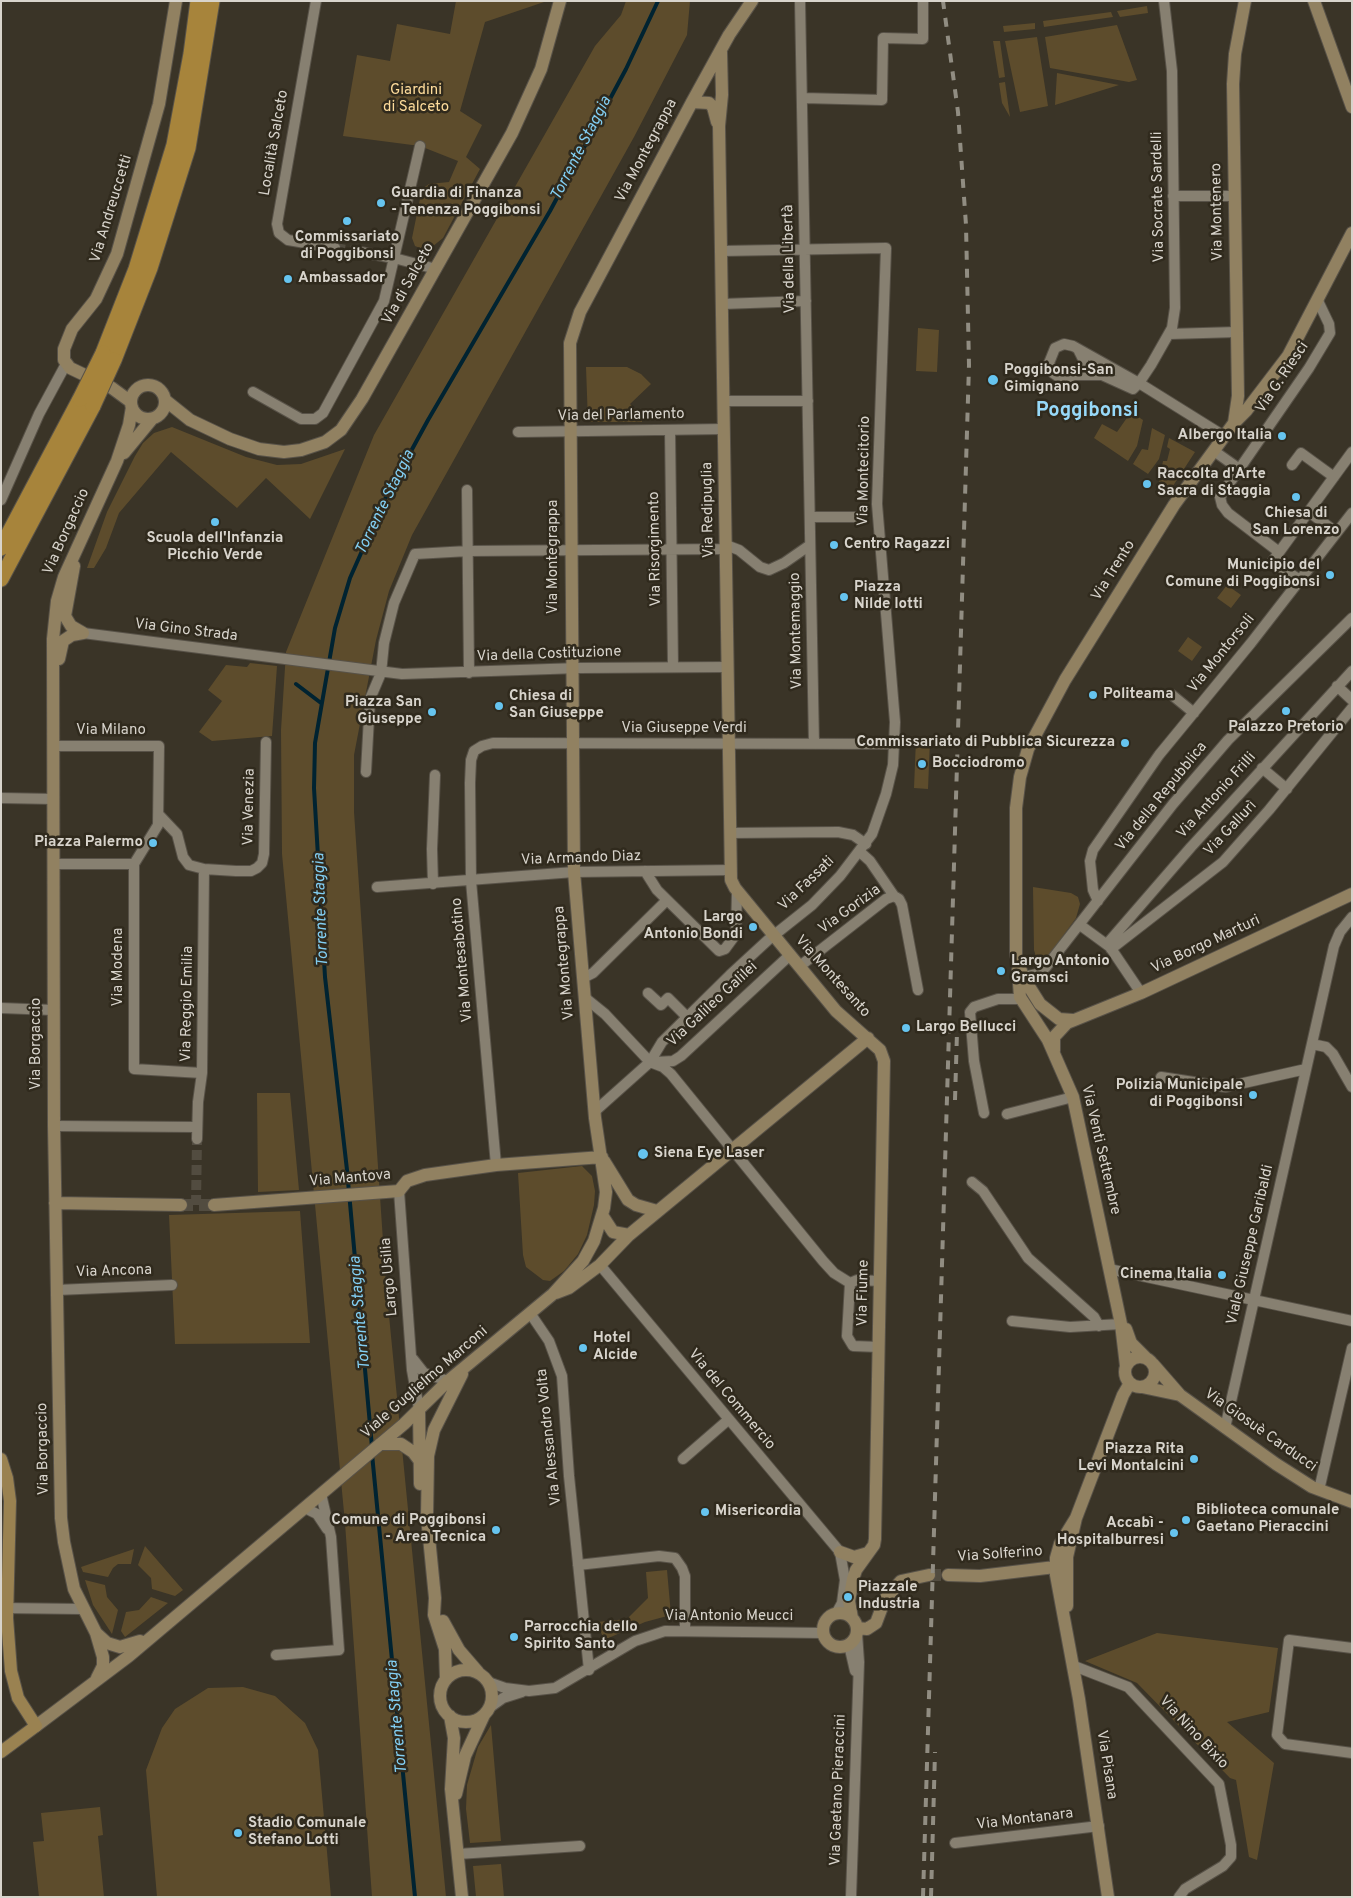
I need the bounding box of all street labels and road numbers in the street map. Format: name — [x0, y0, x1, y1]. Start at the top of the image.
street label: Località Salceto — [257, 89, 293, 197]
street label: Via Montegrappa — [612, 96, 682, 206]
street label: Via Socrate Sardelli — [1149, 131, 1169, 263]
street label: Via Andreuccetti — [87, 153, 137, 265]
street label: Via Montenero — [1208, 163, 1228, 261]
street label: Via della Libertà — [780, 204, 800, 314]
street label: Via di Salceto — [379, 240, 439, 328]
street label: Via G. Riesci — [1253, 339, 1313, 417]
street label: Via del Parlamento — [557, 406, 685, 426]
street label: Via Montecitorio — [855, 416, 875, 526]
street label: Via Redipuglia — [699, 462, 719, 558]
street label: Via Borgaccio — [40, 486, 94, 578]
street label: Via Risorgimento — [646, 491, 666, 607]
street label: Via Montegrappa — [545, 500, 563, 614]
street label: Via Trento — [1088, 537, 1140, 605]
street label: Via Montemaggio — [787, 572, 807, 690]
street label: Via Montorsoli — [1185, 611, 1259, 697]
street label: Via Gino Strada — [134, 616, 238, 646]
street label: Via della Costituzione — [476, 643, 622, 667]
street label: Via Giuseppe Verdi — [621, 720, 747, 738]
street label: Via Milano — [76, 722, 146, 740]
street label: Via della Repubblica — [1112, 739, 1212, 855]
street label: Via Antonio Frilli — [1174, 749, 1260, 843]
street label: Via Venezia — [240, 768, 260, 846]
street label: Via Gallurì — [1201, 798, 1261, 860]
street label: Via Armando Diaz — [521, 848, 641, 870]
street label: Via Fassati — [775, 853, 839, 915]
street label: Via Gorizia — [815, 881, 885, 939]
street label: Via Montesabotino — [449, 897, 477, 1023]
street label: Via Montegrappa — [551, 905, 579, 1021]
street label: Via Borgo Marturi — [1149, 912, 1263, 978]
street label: Via Modena — [110, 928, 128, 1006]
street label: Via Montesanto — [790, 932, 874, 1022]
street label: Via Reggio Emilia — [178, 946, 198, 1062]
street label: Via Galileo Galilei — [664, 959, 762, 1051]
street label: Via Borgaccio — [28, 998, 46, 1090]
street label: Via Venti Settembre — [1076, 1083, 1124, 1217]
street label: Viale Giuseppe Garibaldi — [1224, 1163, 1278, 1327]
street label: Via Mantova — [308, 1166, 392, 1192]
street label: Largo Usilia — [378, 1237, 402, 1317]
street label: Via Fiume — [854, 1259, 874, 1327]
street label: Via Ancona — [76, 1262, 152, 1282]
street label: Viale Guglielmo Marconi — [358, 1323, 492, 1443]
street label: Via del Commercio — [684, 1346, 778, 1454]
street label: Via Alessandro Volta — [534, 1368, 566, 1506]
street label: Via Giosuè Carducci — [1200, 1385, 1320, 1477]
street label: Via Borgaccio — [34, 1403, 54, 1495]
street label: Via Solferino — [957, 1543, 1043, 1567]
street label: Via Antonio Meucci — [665, 1608, 793, 1626]
street label: Via Nino Bixio — [1155, 1693, 1231, 1773]
street label: Via Gaetano Pieraccini — [827, 1714, 851, 1866]
street label: Via Pisana — [1092, 1729, 1120, 1801]
street label: Via Montanara — [976, 1805, 1074, 1835]

